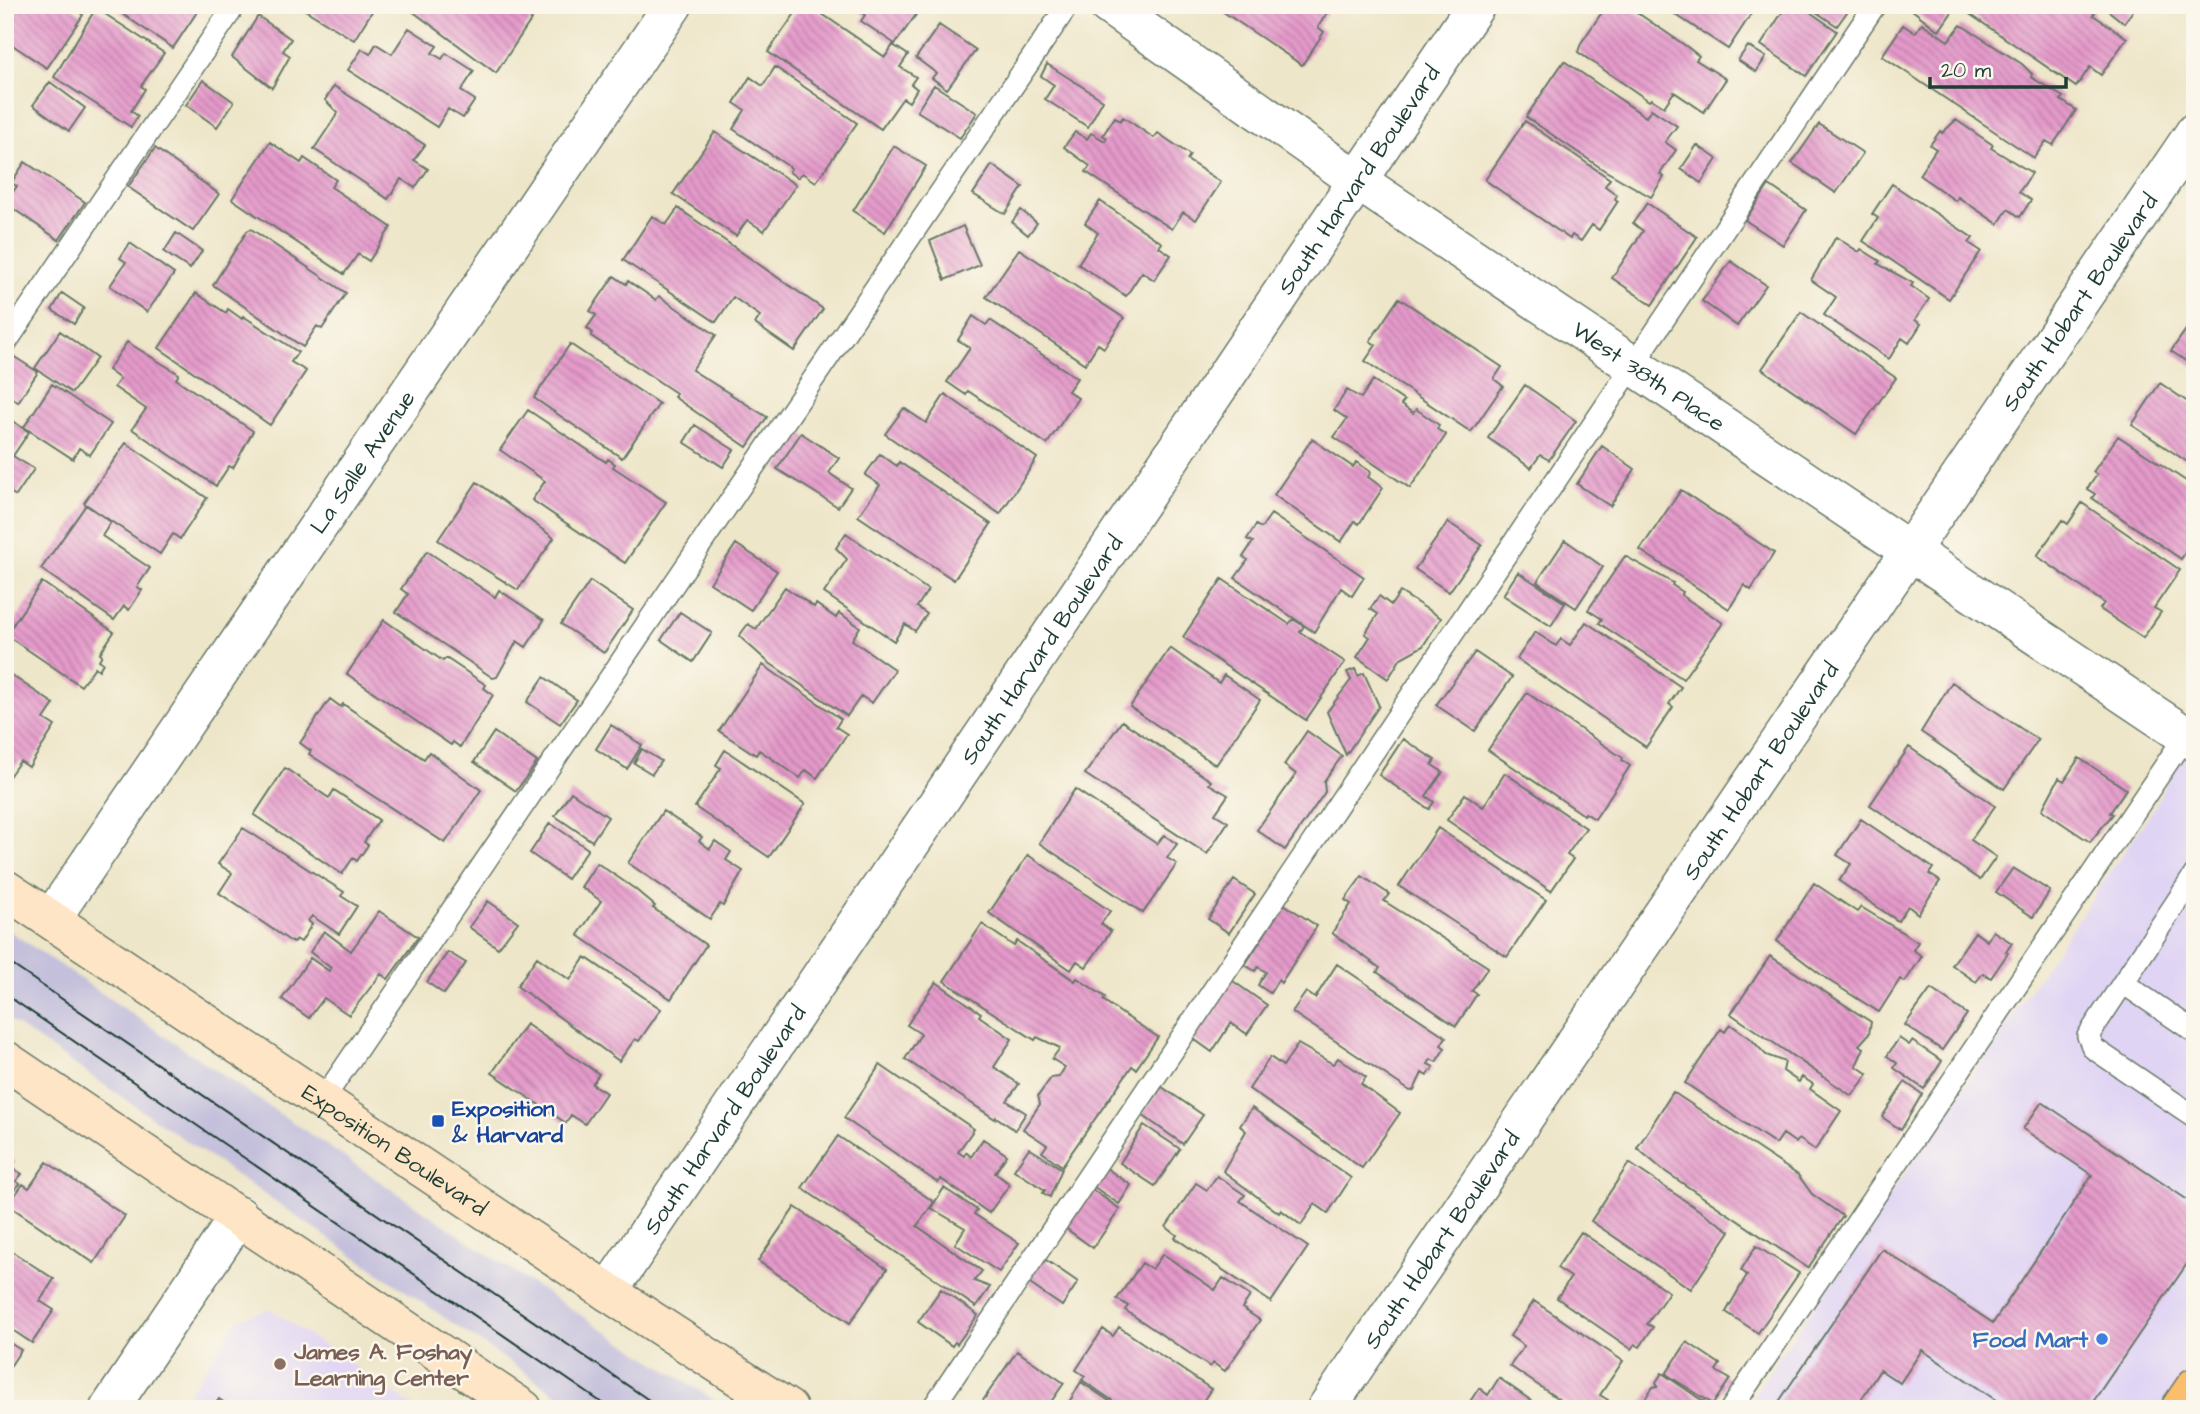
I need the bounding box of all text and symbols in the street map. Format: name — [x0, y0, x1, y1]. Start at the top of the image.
scale bar — [1930, 46, 2067, 90]
text: 20 m — [1941, 56, 1992, 85]
street label: South Harvard Boulevard — [1270, 59, 1448, 301]
street label: South Hobart Boulevard — [1995, 187, 2166, 418]
street label: West 38th Place — [1566, 314, 1731, 440]
street label: La Salle Avenue — [303, 384, 423, 540]
street label: South Harvard Boulevard — [953, 529, 1131, 771]
street label: South Hobart Boulevard — [1676, 656, 1847, 887]
street label: South Harvard Boulevard — [636, 999, 814, 1241]
street label: Exposition Boulevard — [295, 1077, 494, 1224]
place label: Exposition & Harvard — [451, 1093, 563, 1151]
marker: Exposition & Harvard — [430, 1113, 446, 1129]
street label: South Hobart Boulevard — [1357, 1125, 1528, 1355]
place label: Food Mart — [1972, 1324, 2089, 1356]
marker: Food Mart — [2094, 1331, 2110, 1347]
place label: James A. Foshay Learning Center — [293, 1336, 473, 1395]
marker: James A. Foshay Learning Center — [272, 1356, 288, 1372]

